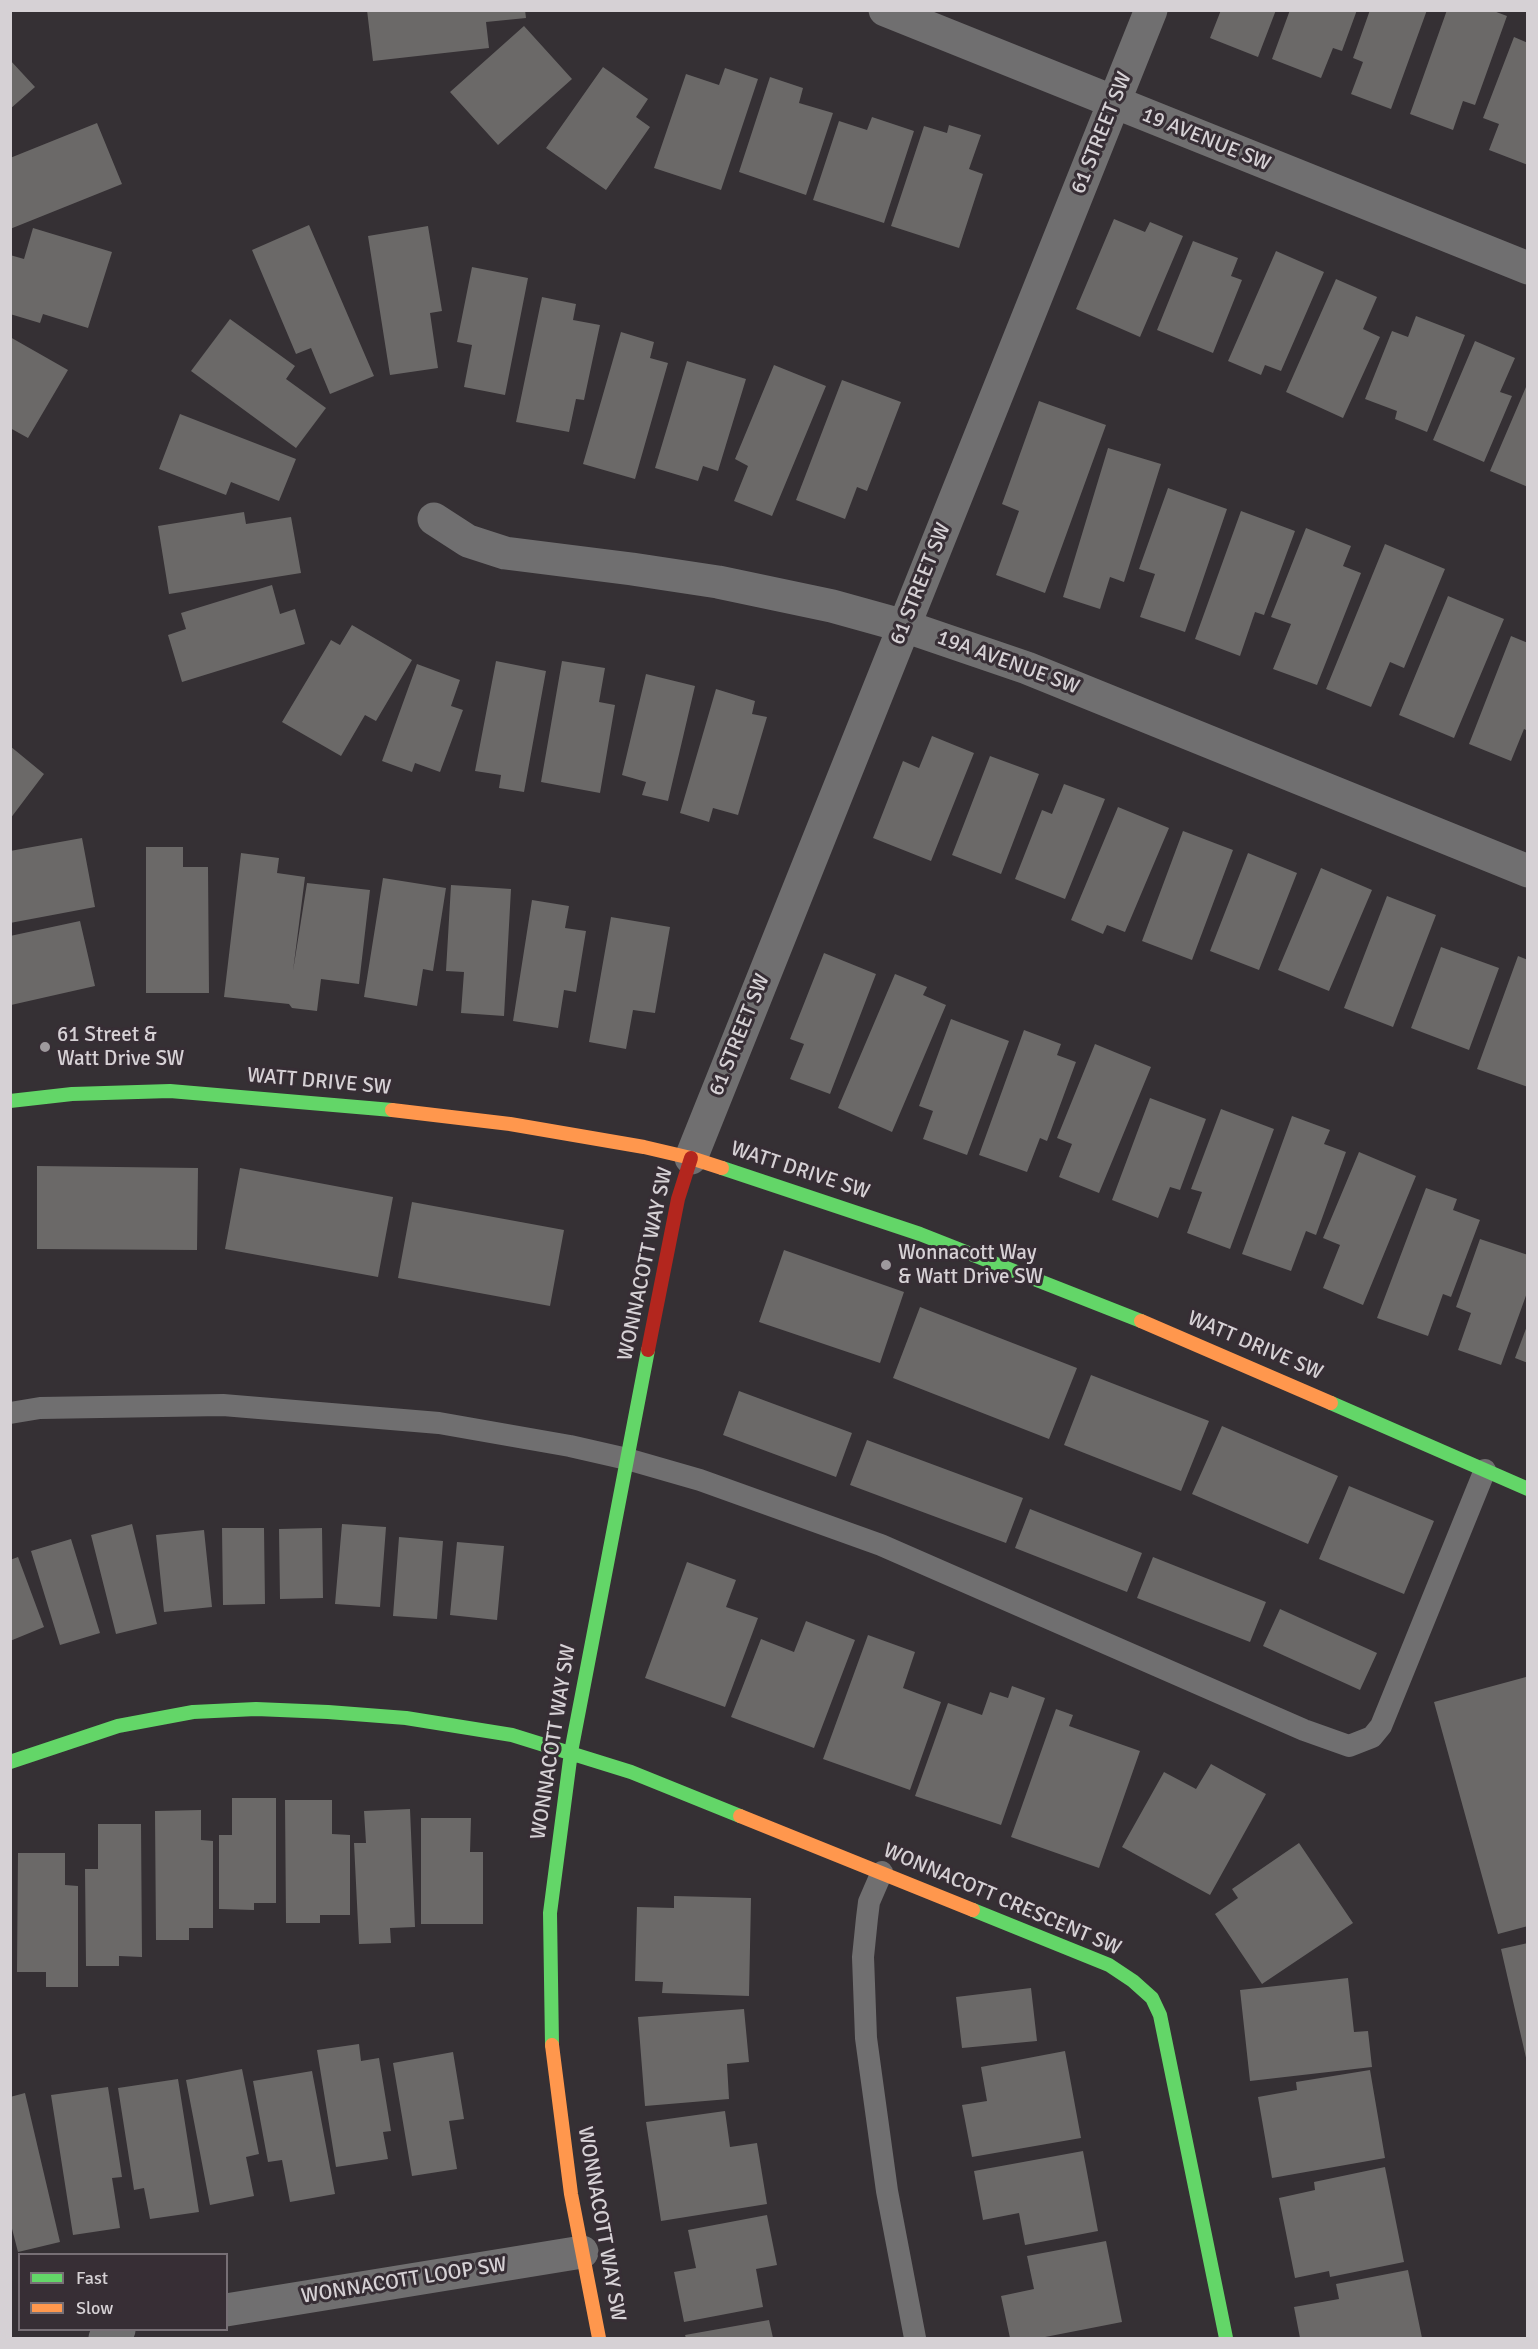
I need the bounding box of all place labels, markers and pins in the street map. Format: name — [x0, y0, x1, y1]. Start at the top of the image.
place label: 61 Street & Watt Drive SW — [57, 1022, 184, 1072]
marker: 61 Street & Watt Drive SW — [38, 1040, 52, 1054]
place label: Wonnacott Way & Watt Drive SW — [898, 1240, 1043, 1290]
marker: Wonnacott Way & Watt Drive SW — [879, 1258, 893, 1272]

